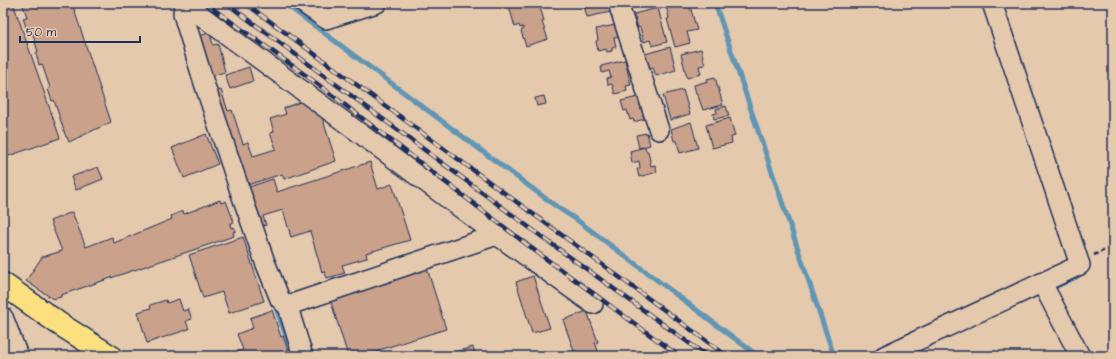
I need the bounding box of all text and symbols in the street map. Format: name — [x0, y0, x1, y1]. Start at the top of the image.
scale bar — [20, 18, 140, 44]
text: 50 m — [26, 24, 57, 41]

